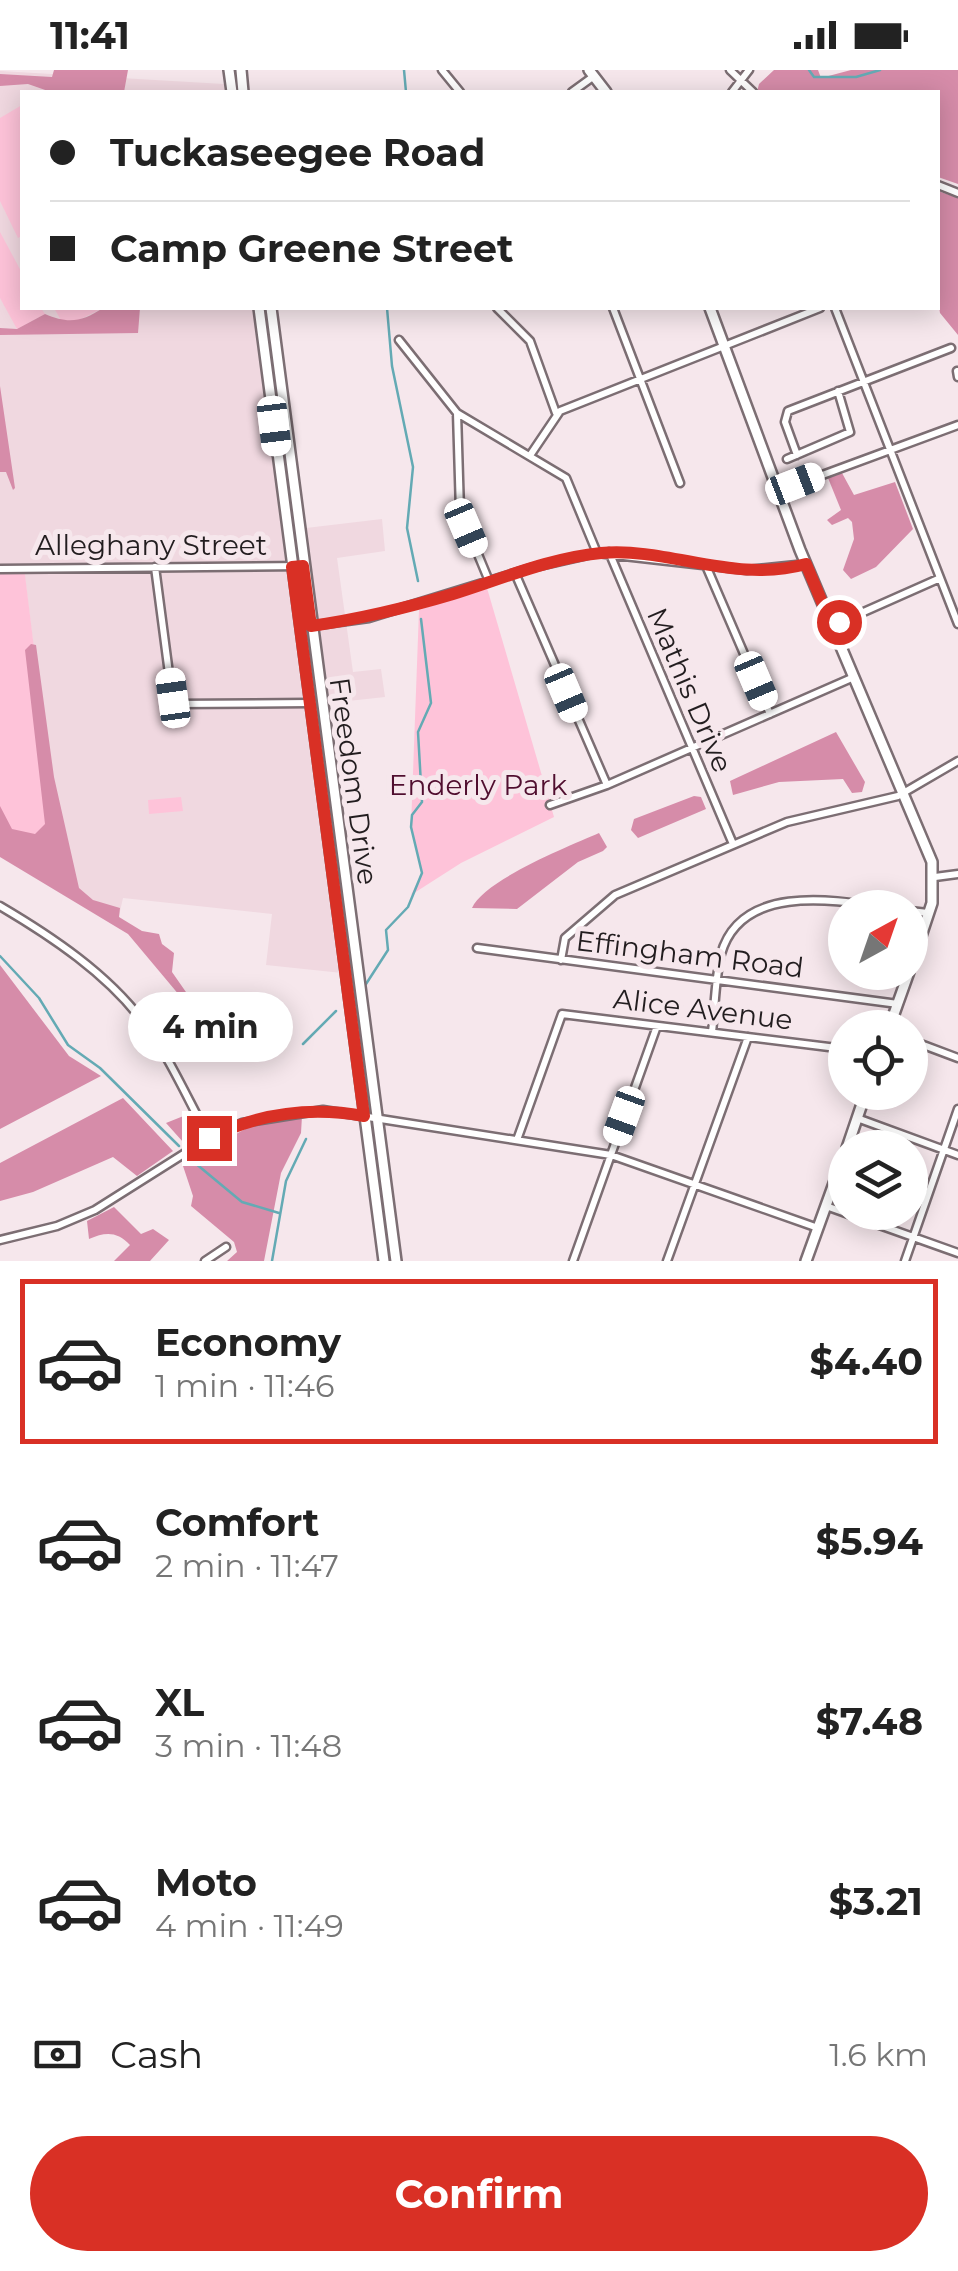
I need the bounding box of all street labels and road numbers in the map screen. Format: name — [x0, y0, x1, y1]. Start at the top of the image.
street label: Alleghany Street — [35, 528, 267, 562]
street label: Mathis Drive — [640, 603, 740, 777]
street label: Freedom Drive — [323, 675, 385, 887]
street label: Effingham Road — [574, 923, 806, 985]
street label: Alice Avenue — [611, 981, 795, 1037]

